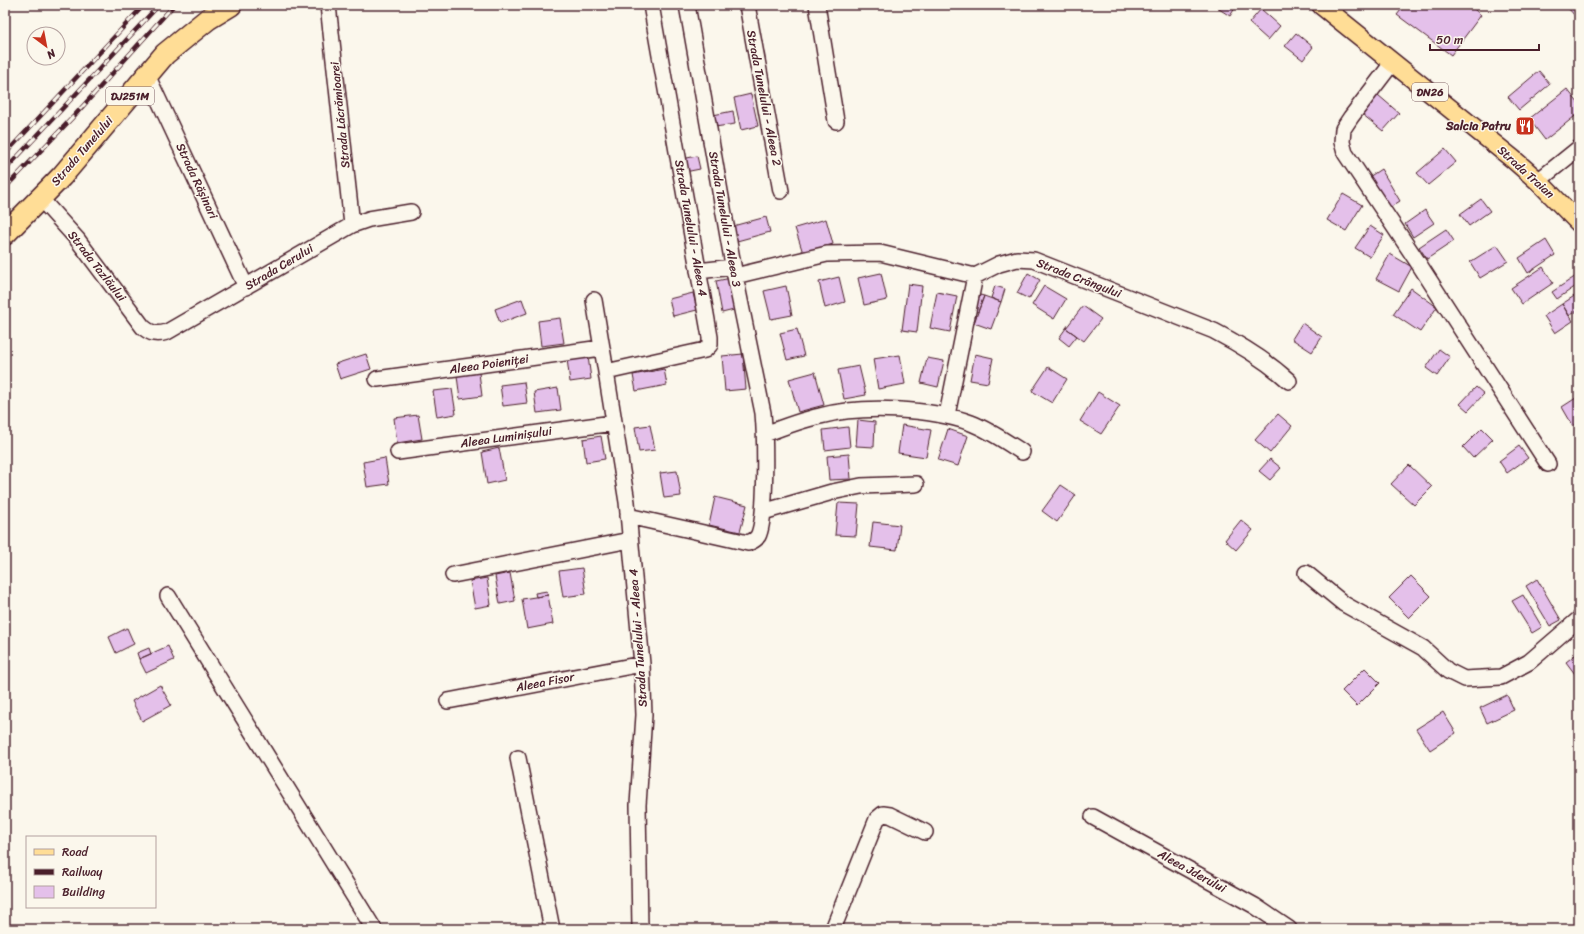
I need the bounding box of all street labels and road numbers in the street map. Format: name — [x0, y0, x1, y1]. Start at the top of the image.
street label: Strada Tunelului - Aleea 2 — [740, 28, 788, 168]
street label: Strada Lăcrămioarei — [323, 60, 357, 169]
road number: DN26 — [1412, 83, 1448, 101]
road number: DJ251M — [106, 87, 154, 105]
street label: Strada Tunelului — [45, 110, 119, 191]
street label: Strada Rășinari — [170, 139, 225, 223]
street label: Strada Traian — [1492, 140, 1560, 204]
street label: Strada Tunelului - Aleea 3 — [702, 149, 748, 289]
street label: Strada Tunelului - Aleea 4 — [668, 158, 714, 299]
street label: Strada Tazlăului — [62, 226, 132, 307]
street label: Strada Cerului — [240, 237, 318, 296]
street label: Strada Crângului — [1033, 252, 1125, 305]
street label: Aleea Poieniței — [447, 347, 531, 381]
street label: Aleea Luminișului — [458, 420, 554, 454]
street label: Strada Tunelului - Aleea 4 — [622, 568, 654, 708]
street label: Aleea Fisor — [513, 665, 577, 699]
street label: Aleea Jderului — [1153, 843, 1231, 899]

